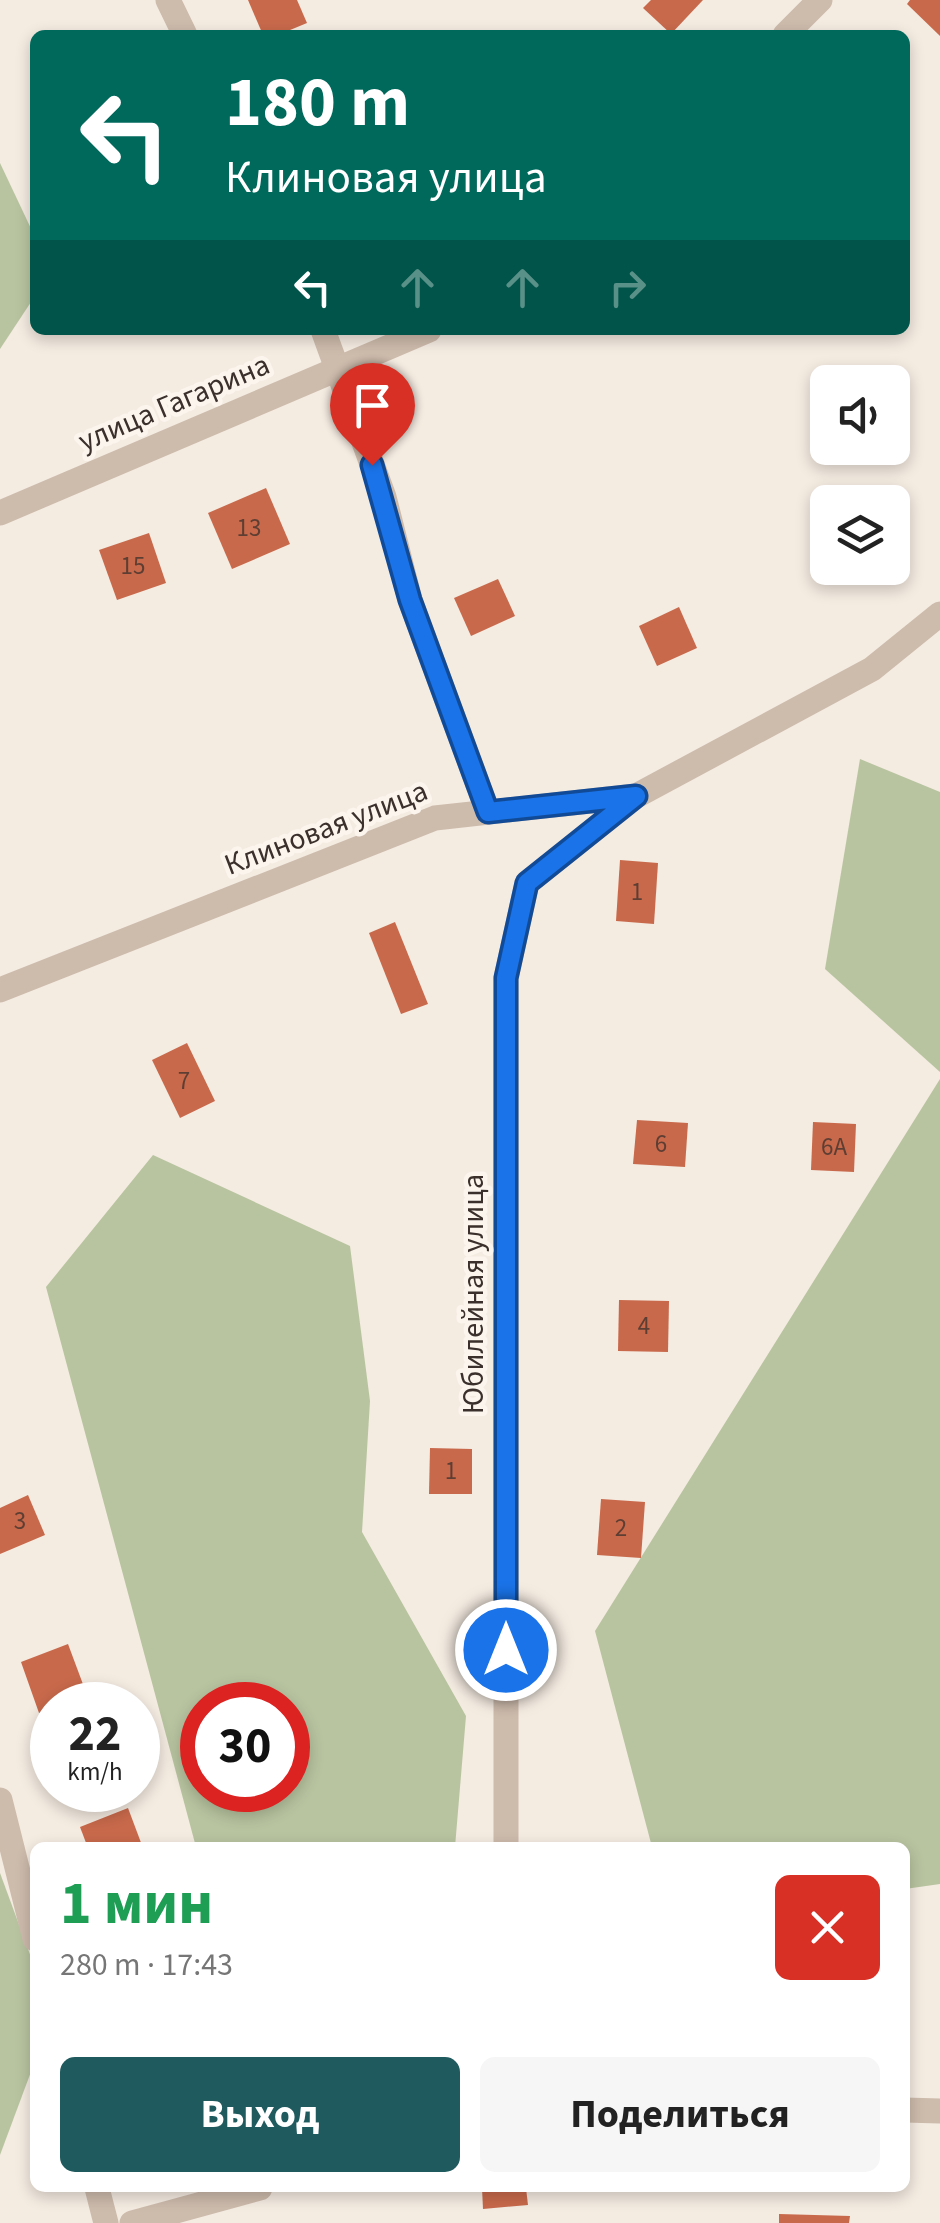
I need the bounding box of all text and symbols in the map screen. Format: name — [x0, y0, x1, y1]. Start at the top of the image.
text: 180 m — [225, 53, 410, 153]
icon: left — [60, 70, 190, 200]
text: Клиновая улица — [225, 146, 547, 210]
icon: left — [285, 260, 340, 315]
icon: ahead — [390, 260, 445, 315]
icon: ahead — [495, 260, 550, 315]
icon: right — [600, 260, 655, 315]
street label: улица Гагарина — [72, 343, 276, 463]
pin — [330, 363, 415, 466]
map controls — [810, 365, 910, 585]
button: sound — [810, 365, 910, 465]
icon: arrive — [345, 378, 400, 433]
button: layers — [810, 485, 910, 585]
house number: 13 — [237, 510, 261, 546]
house number: 15 — [121, 548, 145, 584]
street label: Клиновая улица — [218, 770, 434, 886]
house number: 1 — [631, 874, 643, 910]
house number: 7 — [178, 1063, 190, 1099]
house number: 6 — [655, 1126, 667, 1162]
house number: 6А — [821, 1129, 847, 1165]
street label: Юбилейная улица — [452, 1174, 495, 1414]
house number: 4 — [638, 1308, 650, 1344]
house number: 1 — [445, 1453, 457, 1489]
house number: 3 — [14, 1503, 26, 1539]
house number: 2 — [615, 1510, 627, 1546]
position arrow — [454, 1598, 558, 1702]
speed limit sign: 30 — [180, 1682, 310, 1812]
text: 22 — [69, 1699, 121, 1770]
text: km/h — [67, 1754, 123, 1790]
text: 1 мин — [60, 1862, 213, 1947]
button: close — [775, 1875, 880, 1980]
text: 280 m · 17:43 — [60, 1942, 233, 1988]
button: Выход — [60, 2057, 460, 2172]
button: Поделиться — [480, 2057, 880, 2172]

